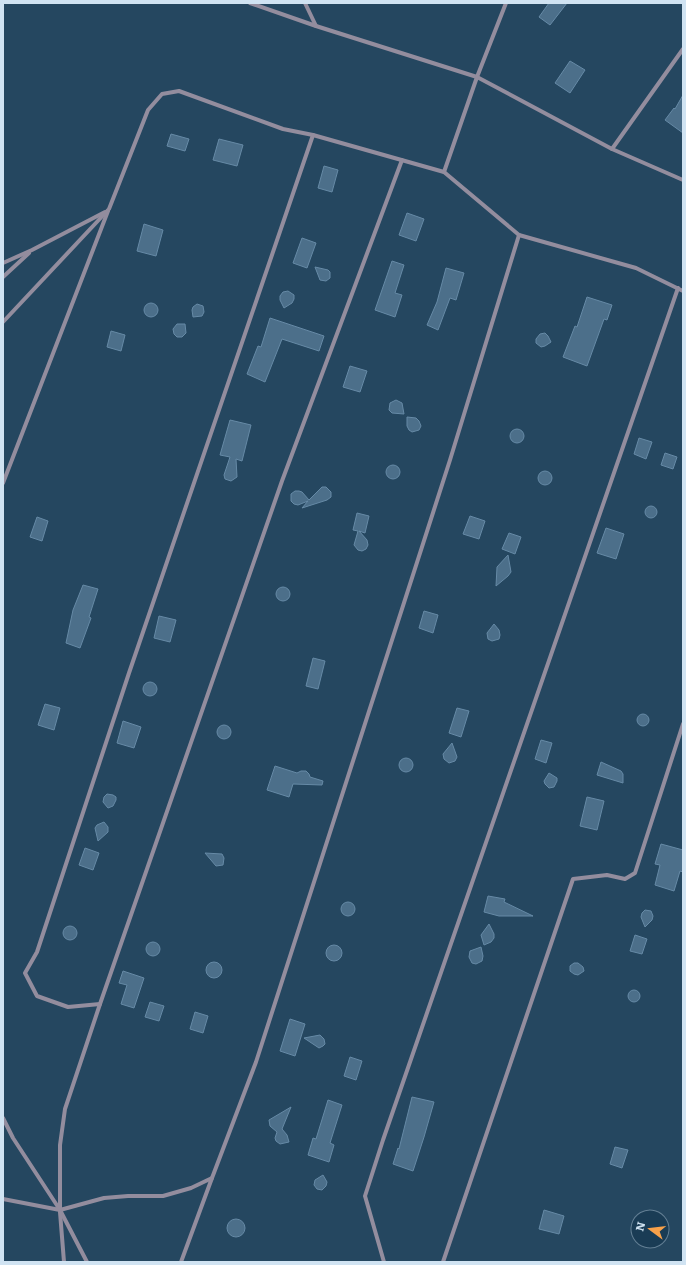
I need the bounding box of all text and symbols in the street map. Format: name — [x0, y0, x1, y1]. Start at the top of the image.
north arrow — [630, 1209, 670, 1249]
text: N — [630, 1220, 648, 1233]

